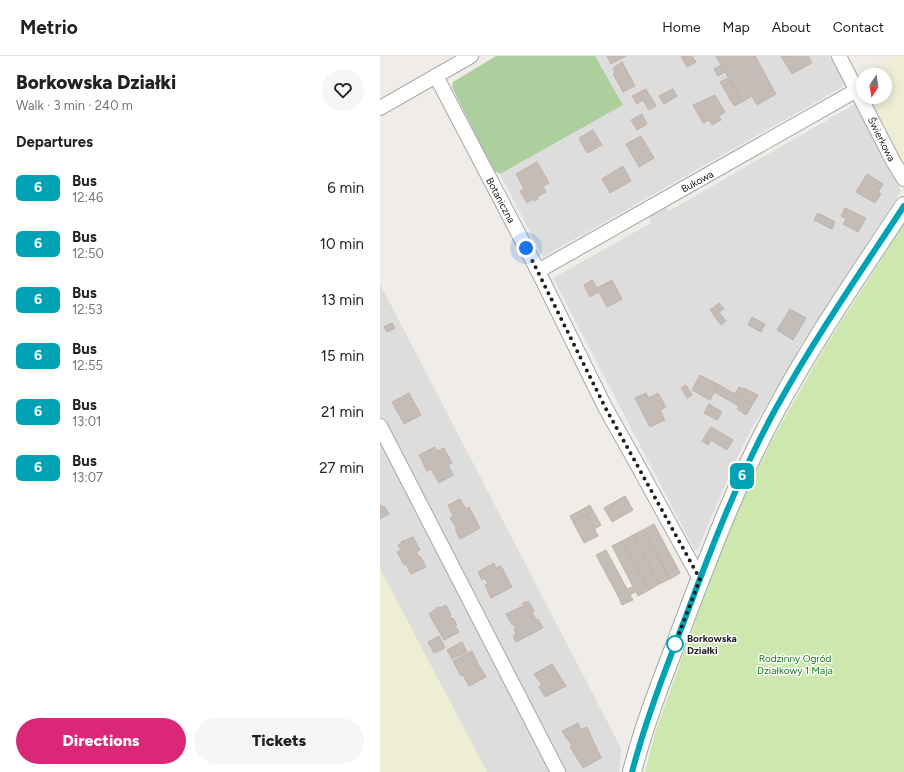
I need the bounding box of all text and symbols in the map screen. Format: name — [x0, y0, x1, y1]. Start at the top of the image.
text: Metrio — [20, 16, 78, 39]
text: Home — [662, 19, 701, 36]
text: Map — [723, 19, 750, 36]
text: About — [772, 19, 811, 36]
text: Contact — [833, 19, 884, 36]
north arrow — [856, 68, 892, 104]
map controls — [856, 68, 892, 104]
button: heart — [322, 69, 364, 111]
text: Borkowska Działki — [16, 71, 176, 94]
text: Walk · 3 min · 240 m — [16, 98, 133, 113]
street label: Świerkowa — [865, 115, 898, 164]
text: Departures — [16, 133, 93, 151]
street label: Bukowa — [679, 168, 716, 195]
text: Bus — [72, 172, 97, 190]
street label: Botaniczna — [483, 175, 518, 225]
text: 6 — [34, 179, 42, 196]
text: 6 min — [327, 179, 364, 197]
text: 12:46 — [72, 190, 103, 205]
text: Bus — [72, 228, 97, 246]
text: 6 — [34, 235, 42, 252]
text: 10 min — [320, 235, 364, 253]
your location — [516, 238, 536, 258]
text: 12:50 — [72, 246, 104, 261]
text: Bus — [72, 284, 97, 302]
text: 6 — [34, 291, 42, 308]
text: 13 min — [321, 291, 364, 309]
text: 12:53 — [72, 302, 102, 317]
text: Bus — [72, 340, 97, 358]
text: 6 — [34, 347, 42, 364]
text: 15 min — [321, 347, 364, 365]
text: 12:55 — [72, 358, 103, 373]
text: Bus — [72, 396, 97, 414]
text: 6 — [34, 403, 42, 420]
text: 21 min — [321, 403, 364, 421]
text: 13:01 — [72, 414, 101, 429]
text: Bus — [72, 452, 97, 470]
text: 6 — [34, 459, 42, 476]
text: 27 min — [319, 459, 364, 477]
line badge: 6 — [729, 463, 755, 489]
text: 6 — [738, 467, 746, 484]
text: 13:07 — [72, 470, 103, 485]
place label: Borkowska Działki — [687, 632, 737, 657]
marker: Borkowska Działki — [666, 635, 684, 653]
park label: Rodzinny Ogród Działkowy 1 Maja — [757, 652, 833, 677]
button: Directions — [16, 718, 186, 764]
button: Tickets — [194, 718, 364, 764]

